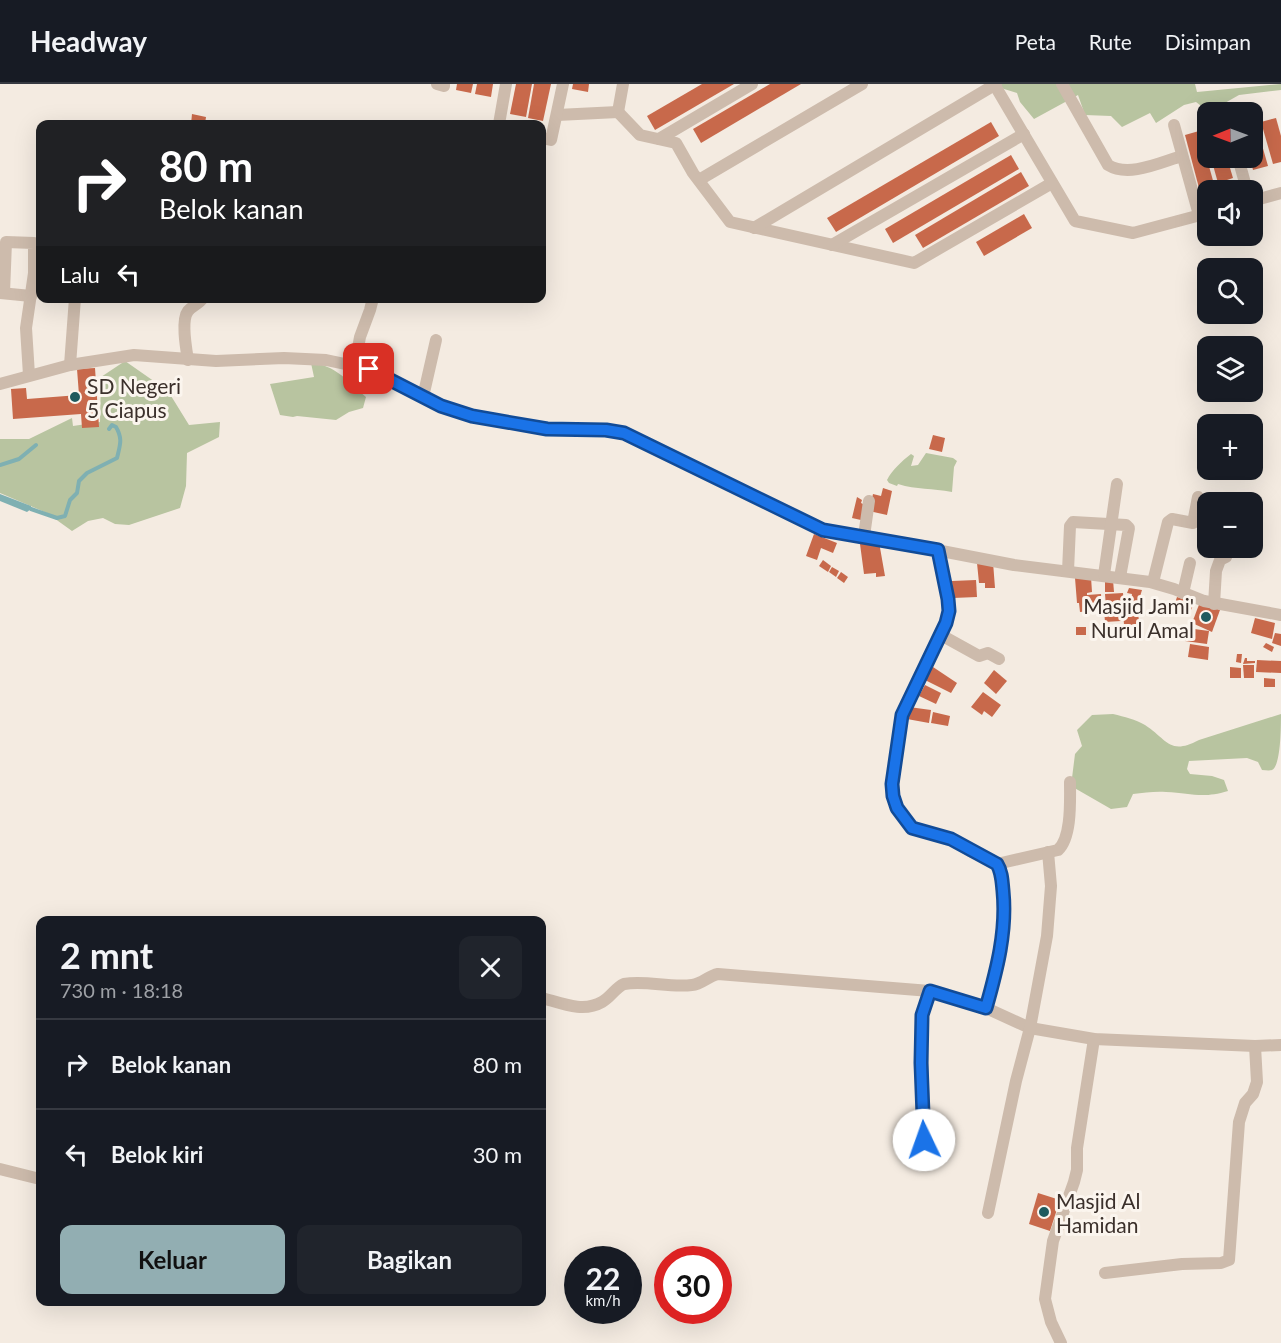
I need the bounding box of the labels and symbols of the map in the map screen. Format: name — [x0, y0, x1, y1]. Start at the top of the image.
north arrow — [1197, 102, 1263, 168]
pin — [343, 343, 394, 394]
place label: SD Negeri 5 Ciapus — [87, 373, 181, 422]
marker: SD Negeri 5 Ciapus — [68, 390, 82, 404]
place label: Masjid Jami' Nurul Amal — [1083, 593, 1194, 642]
marker: Masjid Jami' Nurul Amal — [1199, 610, 1213, 624]
position arrow — [892, 1108, 956, 1172]
place label: Masjid Al Hamidan — [1056, 1188, 1140, 1237]
marker: Masjid Al Hamidan — [1037, 1205, 1051, 1219]
speed limit sign: 30 — [654, 1246, 732, 1324]

